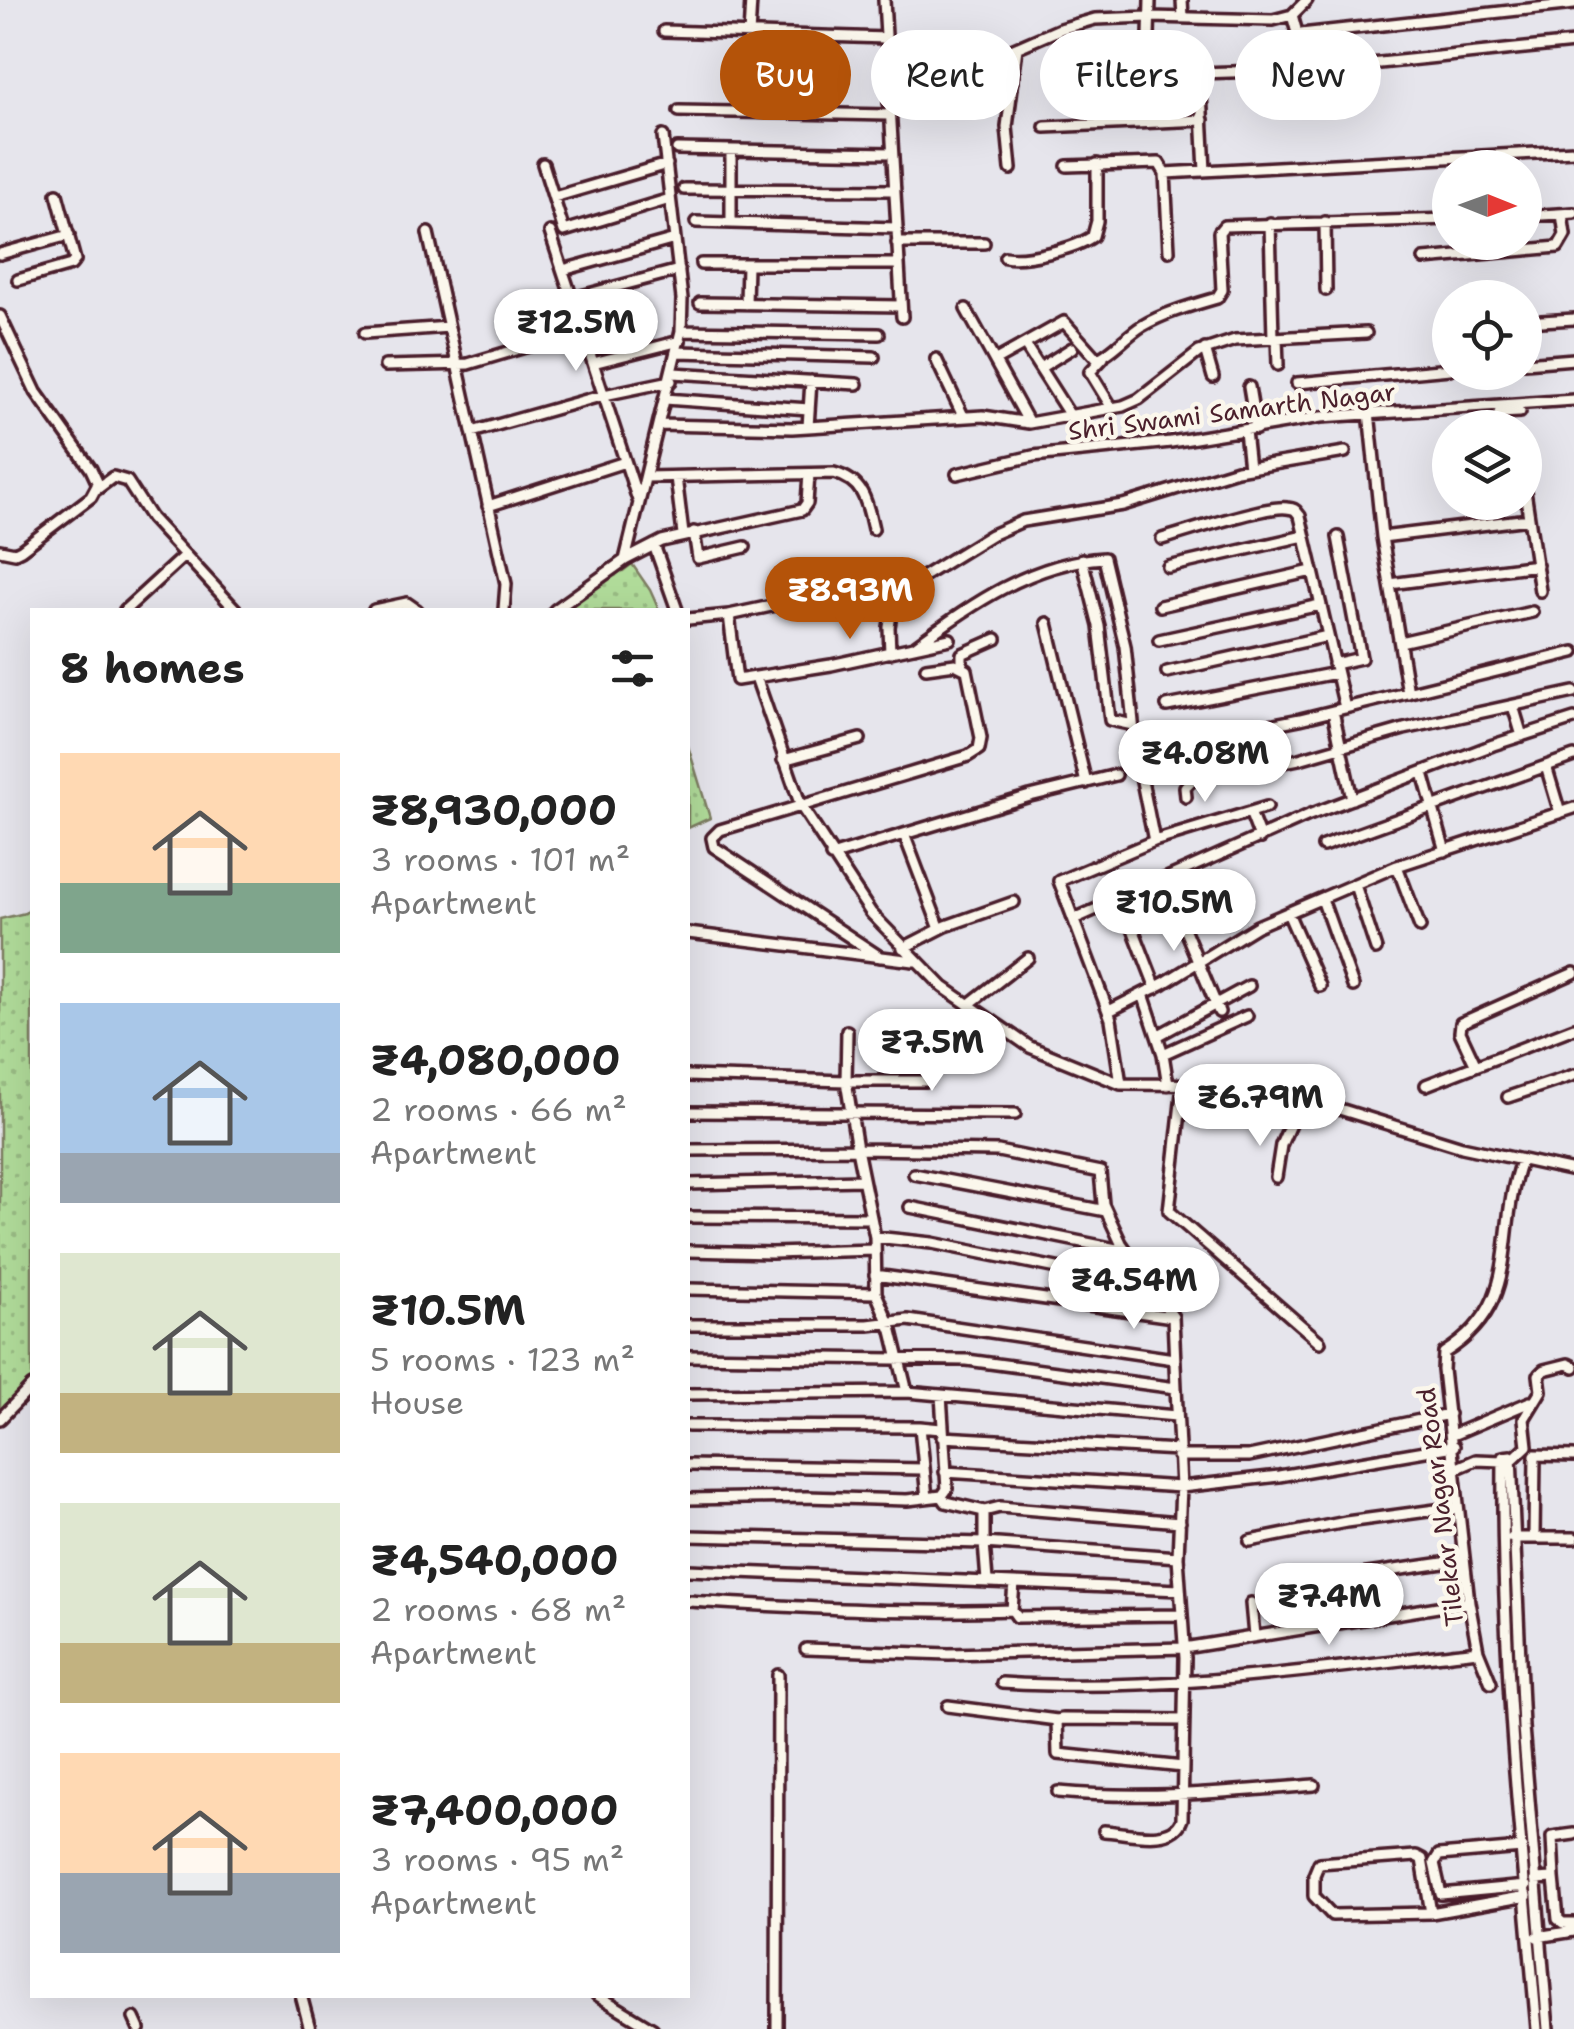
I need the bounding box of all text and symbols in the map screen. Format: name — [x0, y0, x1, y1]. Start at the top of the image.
chip: Buy — [720, 30, 851, 120]
chip: Rent — [871, 30, 1020, 120]
chip: Filters — [1040, 30, 1215, 120]
chip: New — [1235, 30, 1381, 120]
north arrow — [1432, 150, 1542, 260]
map controls — [1432, 150, 1542, 520]
button: locate — [1432, 280, 1542, 390]
pin: ₹12.5M — [495, 289, 657, 374]
text: ₹12.5M — [516, 300, 636, 343]
street label: Shri Swami Samarth Nagar — [1066, 374, 1398, 448]
button: layers — [1432, 410, 1542, 520]
pin: ₹8.93M — [769, 557, 931, 642]
text: ₹8.93M — [787, 568, 913, 611]
text: 8 homes — [60, 640, 245, 696]
icon: filters — [605, 641, 660, 696]
pin: ₹4.08M — [1124, 720, 1286, 805]
text: ₹4.08M — [1141, 731, 1269, 774]
text: ₹8,930,000 — [370, 782, 617, 838]
icon: home — [140, 793, 260, 913]
text: 3 rooms · 101 m² — [370, 838, 630, 881]
pin: ₹10.5M — [1093, 869, 1255, 954]
text: ₹10.5M — [1115, 880, 1233, 923]
text: Apartment — [370, 881, 537, 924]
pin: ₹7.5M — [862, 1009, 1002, 1094]
text: ₹7.5M — [880, 1020, 984, 1063]
text: ₹4,080,000 — [370, 1032, 621, 1088]
icon: home — [140, 1043, 260, 1163]
pin: ₹6.79M — [1179, 1064, 1341, 1149]
text: ₹6.79M — [1196, 1075, 1324, 1118]
text: 2 rooms · 66 m² — [370, 1088, 627, 1131]
text: Apartment — [370, 1131, 537, 1174]
pin: ₹4.54M — [1053, 1247, 1215, 1332]
text: ₹4.54M — [1070, 1258, 1198, 1301]
text: ₹10.5M — [370, 1282, 526, 1338]
icon: home — [140, 1293, 260, 1413]
text: 5 rooms · 123 m² — [370, 1338, 635, 1381]
text: House — [370, 1381, 464, 1424]
street label: Tilekar Nagar Road — [1408, 1386, 1471, 1628]
text: ₹4,540,000 — [370, 1532, 619, 1588]
icon: home — [140, 1543, 260, 1663]
pin: ₹7.4M — [1259, 1563, 1399, 1648]
text: ₹7.4M — [1277, 1574, 1381, 1617]
text: 2 rooms · 68 m² — [370, 1588, 626, 1631]
text: Apartment — [370, 1631, 537, 1674]
text: ₹7,400,000 — [370, 1782, 619, 1838]
icon: home — [140, 1793, 260, 1913]
text: 3 rooms · 95 m² — [370, 1838, 624, 1881]
text: Apartment — [370, 1881, 537, 1924]

